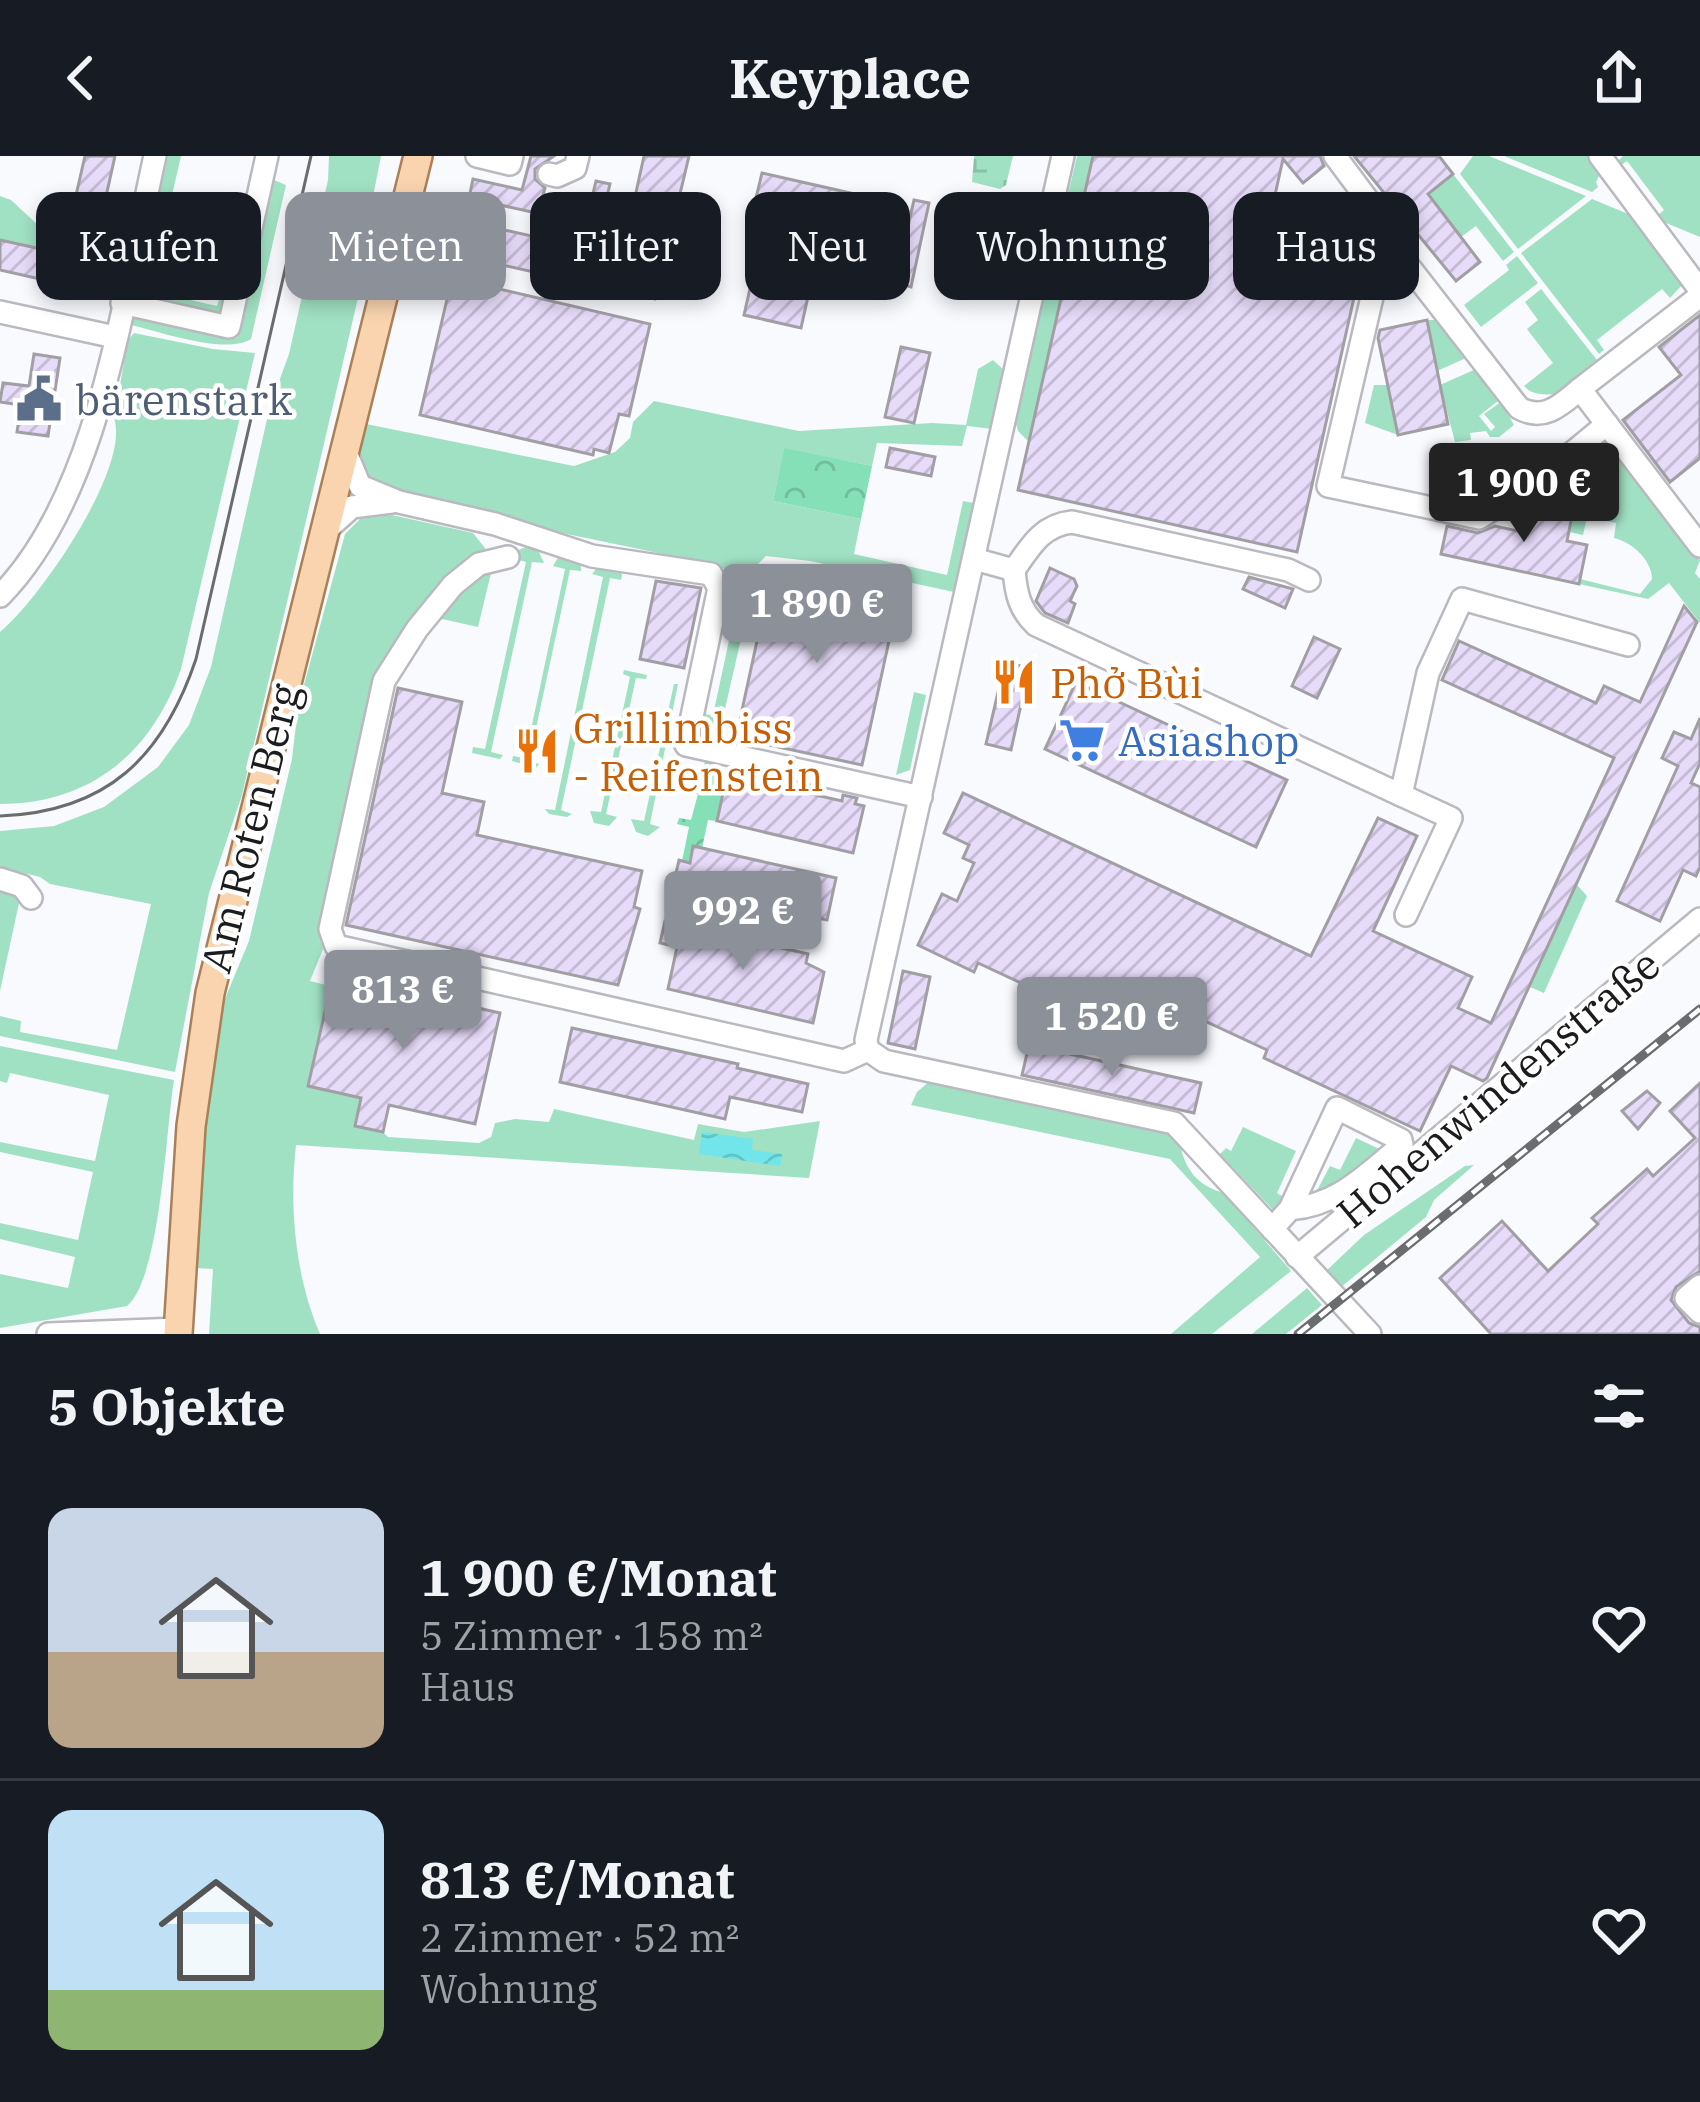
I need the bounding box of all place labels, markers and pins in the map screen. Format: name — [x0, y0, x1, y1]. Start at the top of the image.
place label: bärenstark — [75, 372, 293, 427]
public building icon: bärenstark — [14, 374, 64, 424]
pin: 1 900 € — [1413, 443, 1635, 545]
pin: 1 890 € — [706, 564, 928, 666]
place label: Phở Bùi — [1050, 655, 1203, 710]
restaurant icon: Phở Bùi — [989, 657, 1039, 707]
place label: Grillimbiss - Reifenstein — [573, 700, 824, 803]
place label: Asiashop — [1118, 713, 1300, 768]
supermarket icon: Asiashop — [1057, 715, 1107, 765]
restaurant icon: Grillimbiss - Reifenstein — [512, 726, 562, 776]
pin: 992 € — [659, 871, 827, 973]
pin: 813 € — [319, 950, 487, 1052]
pin: 1 520 € — [1001, 977, 1223, 1079]

